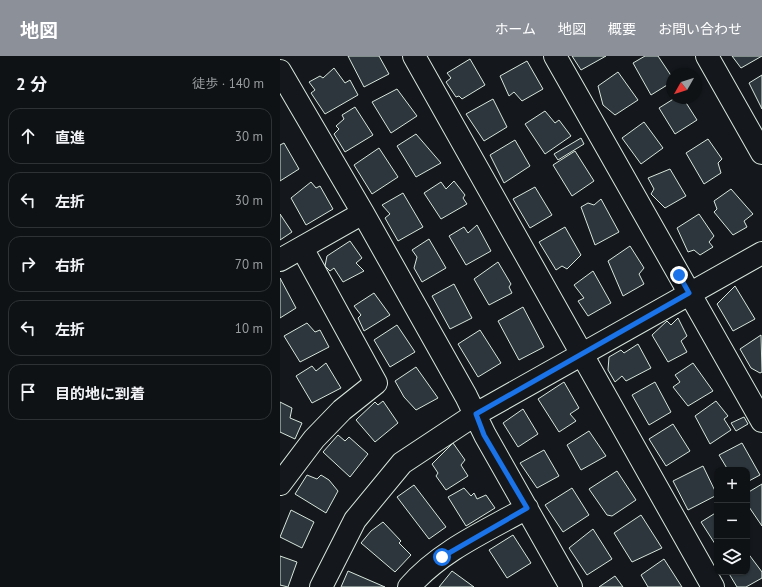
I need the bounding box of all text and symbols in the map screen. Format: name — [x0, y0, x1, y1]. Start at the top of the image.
text: 地図 — [20, 18, 58, 42]
text: ホーム — [494, 20, 536, 38]
text: 地図 — [558, 20, 586, 38]
text: 概要 — [608, 20, 636, 38]
text: お問い合わせ — [658, 20, 742, 38]
north arrow — [666, 68, 702, 104]
text: 2 分 — [16, 73, 47, 95]
text: 徒歩 · 140 m — [192, 75, 264, 92]
icon: ahead — [17, 125, 39, 147]
text: 直進 — [55, 128, 85, 147]
text: 30 m — [235, 128, 263, 145]
icon: left — [17, 189, 39, 211]
text: 左折 — [55, 192, 85, 211]
text: 30 m — [235, 192, 263, 209]
icon: right — [17, 253, 39, 275]
text: 右折 — [55, 256, 85, 275]
text: 70 m — [235, 256, 263, 273]
route end — [670, 266, 688, 284]
icon: left — [17, 317, 39, 339]
text: 左折 — [55, 320, 85, 339]
text: 10 m — [235, 320, 263, 337]
icon: arrive — [17, 381, 39, 403]
text: 目的地に到着 — [55, 384, 145, 403]
map controls — [714, 467, 750, 575]
button: + — [714, 467, 750, 503]
button: − — [714, 503, 750, 539]
button: layers — [714, 539, 750, 575]
route start — [433, 548, 451, 566]

